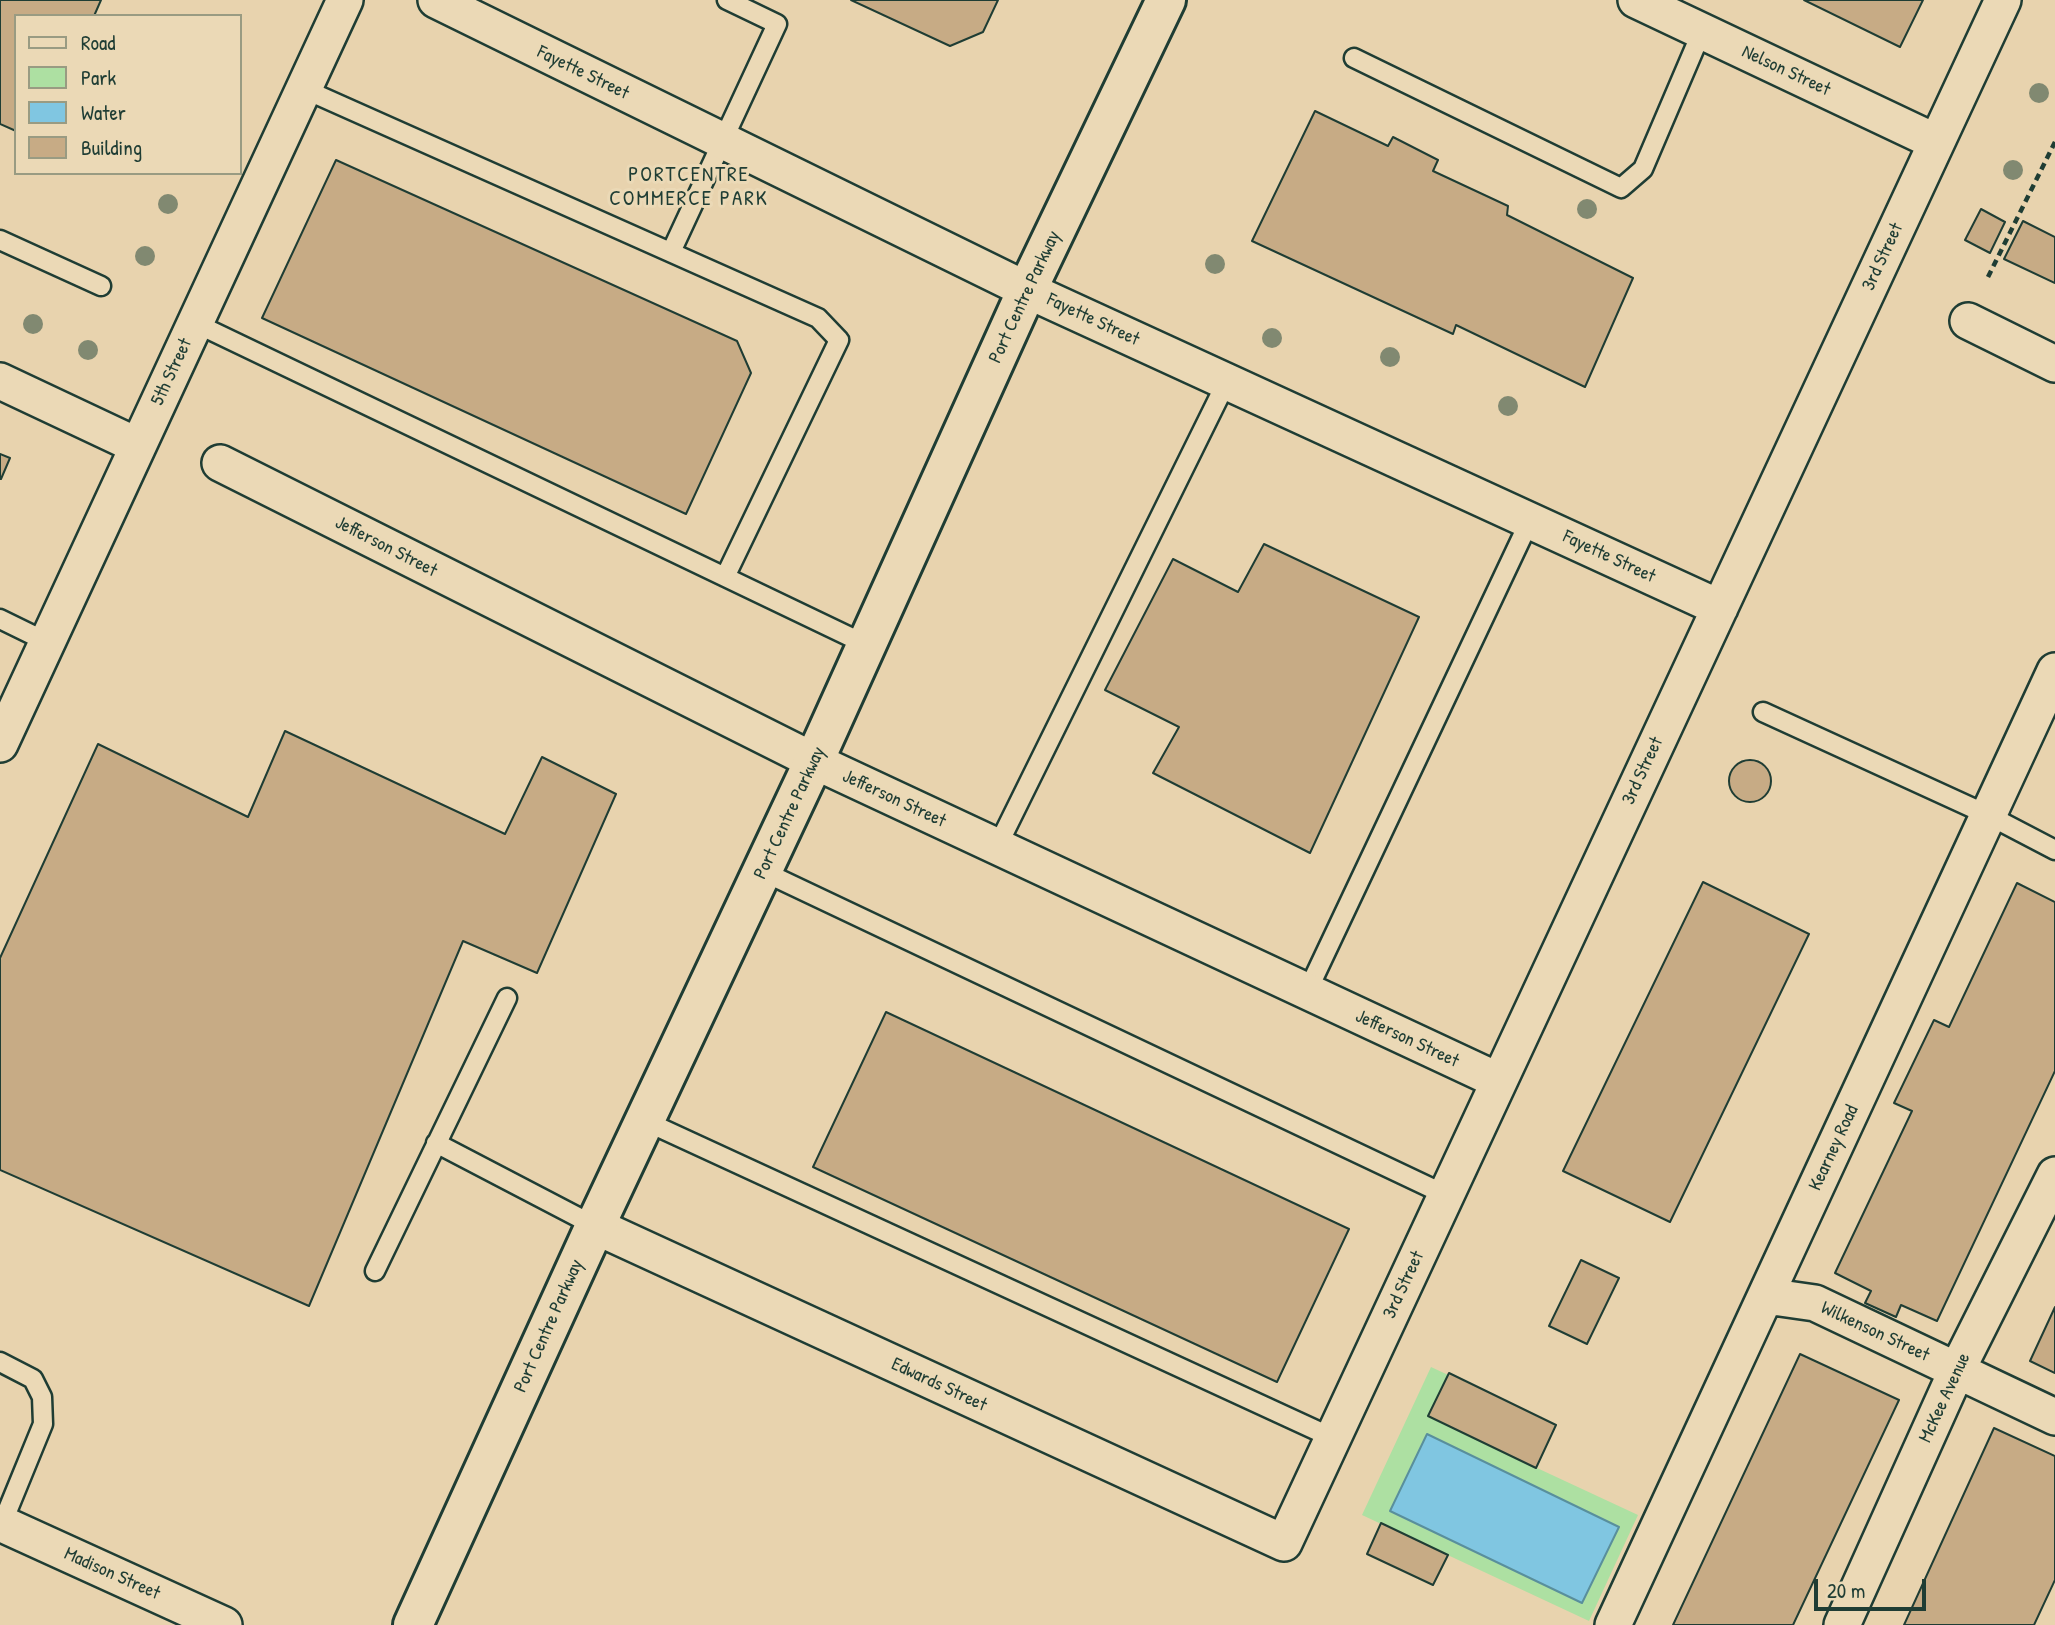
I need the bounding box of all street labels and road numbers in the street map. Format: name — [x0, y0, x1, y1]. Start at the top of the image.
street label: Fayette Street — [533, 41, 633, 105]
street label: Nelson Street — [1738, 41, 1834, 101]
street label: 3rd Street — [1857, 220, 1909, 294]
street label: Port Centre Parkway — [984, 227, 1066, 367]
street label: Fayette Street — [1043, 289, 1143, 351]
street label: 5th Street — [147, 335, 197, 409]
street label: Jefferson Street — [331, 512, 441, 582]
street label: Fayette Street — [1559, 526, 1659, 588]
street label: 3rd Street — [1617, 734, 1669, 808]
street label: Port Centre Parkway — [749, 743, 831, 883]
street label: Jefferson Street — [839, 765, 949, 833]
street label: Jefferson Street — [1352, 1005, 1462, 1073]
street label: Kearney Road — [1804, 1102, 1864, 1194]
street label: 3rd Street — [1378, 1248, 1430, 1322]
street label: Port Centre Parkway — [509, 1256, 589, 1396]
street label: Wilkenson Street — [1817, 1297, 1933, 1367]
street label: McKee Avenue — [1914, 1350, 1976, 1446]
street label: Edwards Street — [888, 1353, 990, 1417]
street label: Madison Street — [61, 1543, 163, 1605]

